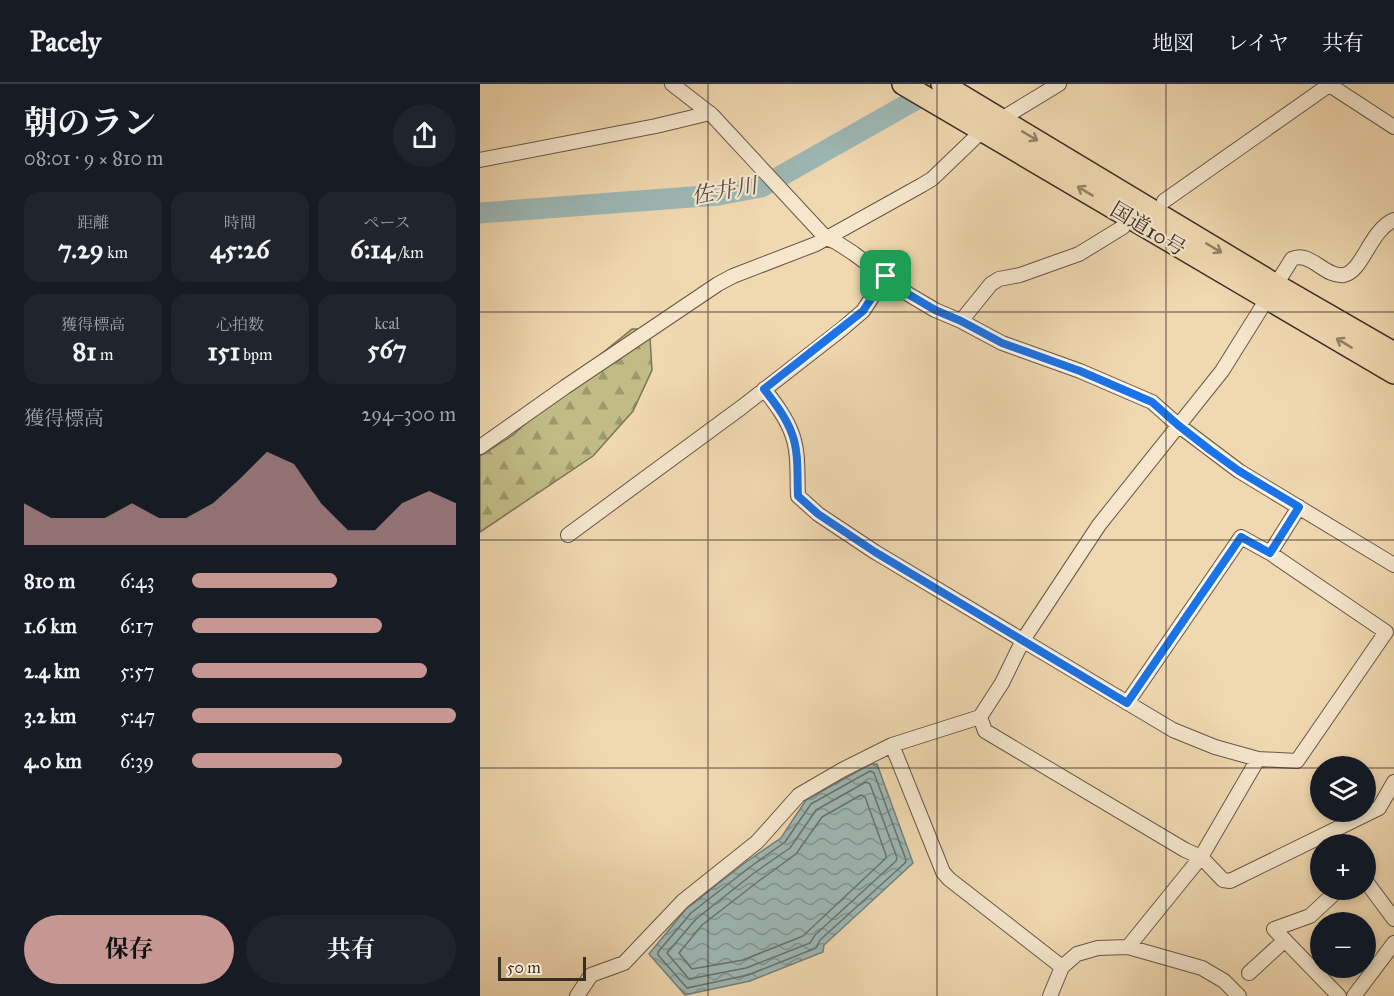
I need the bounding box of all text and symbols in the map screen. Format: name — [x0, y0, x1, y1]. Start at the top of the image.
text: Pacely — [30, 24, 101, 59]
text: 地図 — [1152, 30, 1194, 56]
text: レイヤ — [1227, 30, 1289, 56]
text: 共有 — [1322, 30, 1364, 56]
text: 朝のラン — [24, 103, 156, 143]
button: share — [393, 104, 456, 167]
one-way arrow — [1021, 129, 1038, 142]
text: 08:01 · 9 × 810 m — [24, 146, 163, 170]
water label: 佐井川 — [689, 171, 761, 210]
one-way arrow — [1077, 185, 1094, 197]
street label: 国道10号 — [1106, 196, 1190, 262]
text: 距離 — [77, 213, 109, 232]
text: 時間 — [224, 213, 256, 232]
text: ペース — [363, 213, 411, 232]
text: 7.29 — [58, 233, 104, 265]
text: 45:26 — [210, 233, 270, 265]
text: 6:14 — [350, 233, 395, 265]
one-way arrow — [1205, 242, 1222, 254]
text: km — [104, 243, 128, 262]
text: /km — [395, 243, 424, 262]
pin — [860, 250, 911, 301]
icon: arrive — [869, 259, 902, 292]
text: kcal — [374, 314, 400, 333]
text: 獲得標高 — [61, 315, 125, 334]
text: 心拍数 — [216, 315, 264, 334]
text: 567 — [367, 333, 407, 365]
text: 81 — [73, 335, 97, 367]
text: 151 — [207, 335, 240, 367]
one-way arrow — [1336, 337, 1353, 349]
text: m — [97, 345, 114, 364]
text: bpm — [240, 345, 273, 364]
text: 294–300 m — [361, 402, 456, 426]
text: 獲得標高 — [24, 406, 104, 430]
text: 810 m — [24, 569, 75, 593]
text: 6:43 — [120, 569, 154, 593]
text: 1.6 km — [24, 614, 77, 638]
text: 6:17 — [120, 614, 154, 638]
text: 2.4 km — [24, 659, 80, 683]
text: 5:57 — [120, 659, 154, 683]
text: 3.2 km — [24, 704, 76, 728]
text: 5:47 — [120, 704, 155, 728]
text: 4.0 km — [24, 749, 82, 773]
text: 6:39 — [120, 749, 154, 773]
map controls — [1310, 756, 1376, 978]
button: layers — [1310, 756, 1376, 822]
button: + — [1310, 834, 1376, 900]
button: − — [1310, 912, 1376, 978]
button: 保存 — [24, 915, 234, 984]
button: 共有 — [246, 915, 456, 984]
scale bar — [498, 954, 586, 982]
text: 50 m — [507, 958, 541, 977]

